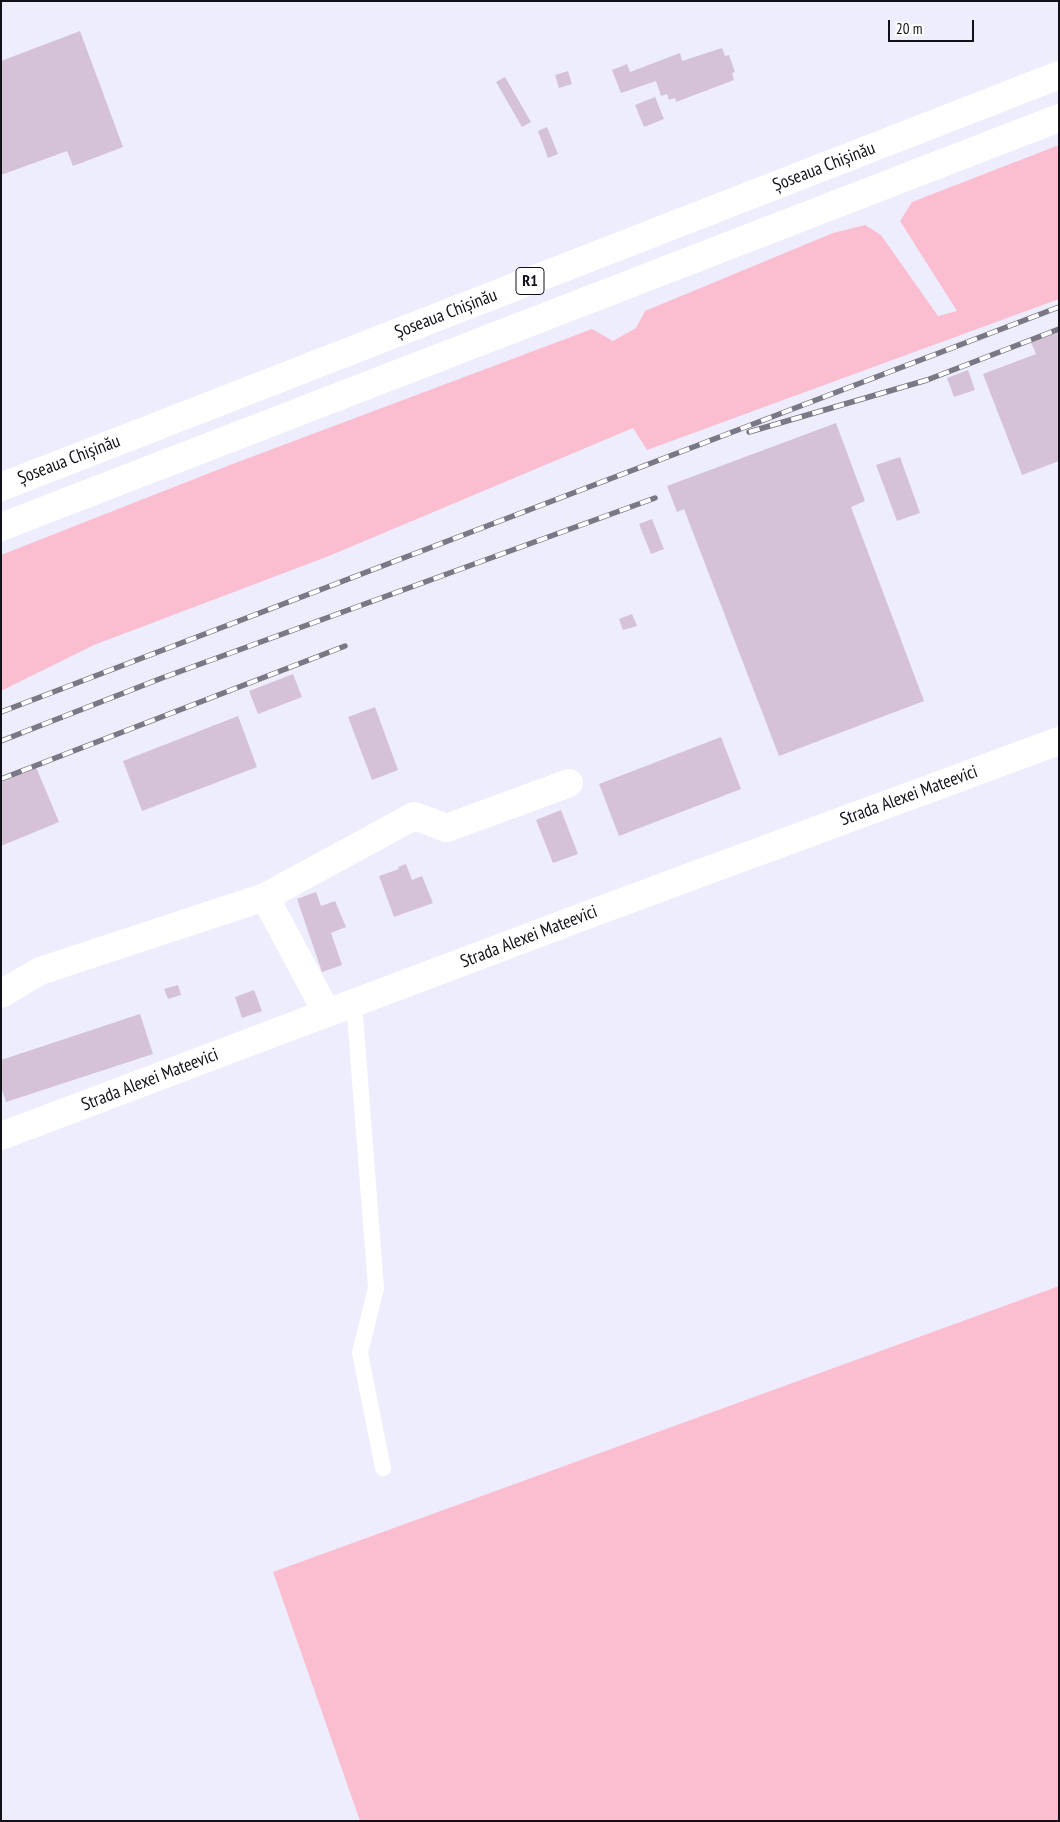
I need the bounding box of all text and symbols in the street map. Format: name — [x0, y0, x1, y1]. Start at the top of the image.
scale bar — [890, 10, 976, 42]
text: 20 m — [896, 19, 922, 38]
street label: Șoseaua Chișinău — [770, 138, 878, 196]
road number: R1 — [516, 268, 544, 294]
street label: Șoseaua Chișinău — [392, 285, 500, 343]
street label: Șoseaua Chișinău — [15, 431, 123, 489]
street label: Strada Alexei Mateevici — [837, 761, 981, 831]
street label: Strada Alexei Mateevici — [458, 901, 600, 973]
street label: Strada Alexei Mateevici — [79, 1044, 221, 1116]

